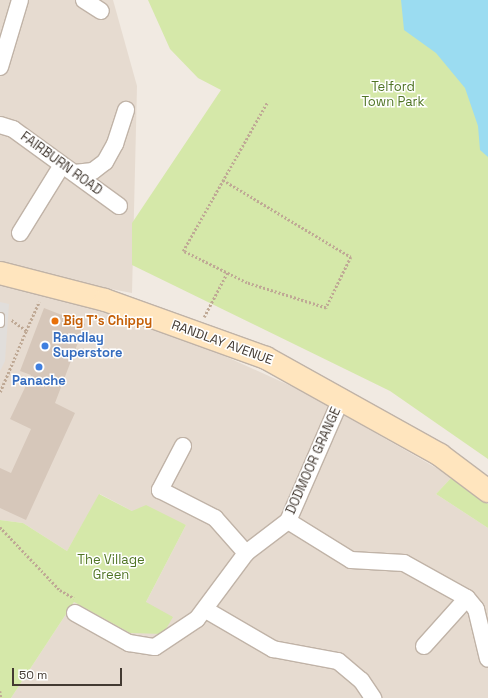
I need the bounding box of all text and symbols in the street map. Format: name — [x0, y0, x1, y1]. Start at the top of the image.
park label: Telford Town Park — [361, 80, 425, 111]
street label: FAIRBURN ROAD — [17, 129, 105, 199]
place label: Big T's Chippy — [63, 313, 153, 329]
marker: Big T's Chippy — [50, 316, 60, 326]
street label: RANDLAY AVENUE — [169, 317, 275, 369]
place label: Randlay Superstore — [53, 331, 122, 362]
marker: Randlay Superstore — [40, 341, 50, 351]
marker: Panache — [34, 362, 44, 372]
place label: Panache — [12, 373, 66, 389]
street label: DODMOOR GRANGE — [283, 405, 345, 517]
park label: The Village Green — [77, 553, 145, 584]
scale bar — [14, 660, 124, 686]
text: 50 m — [19, 667, 47, 683]

